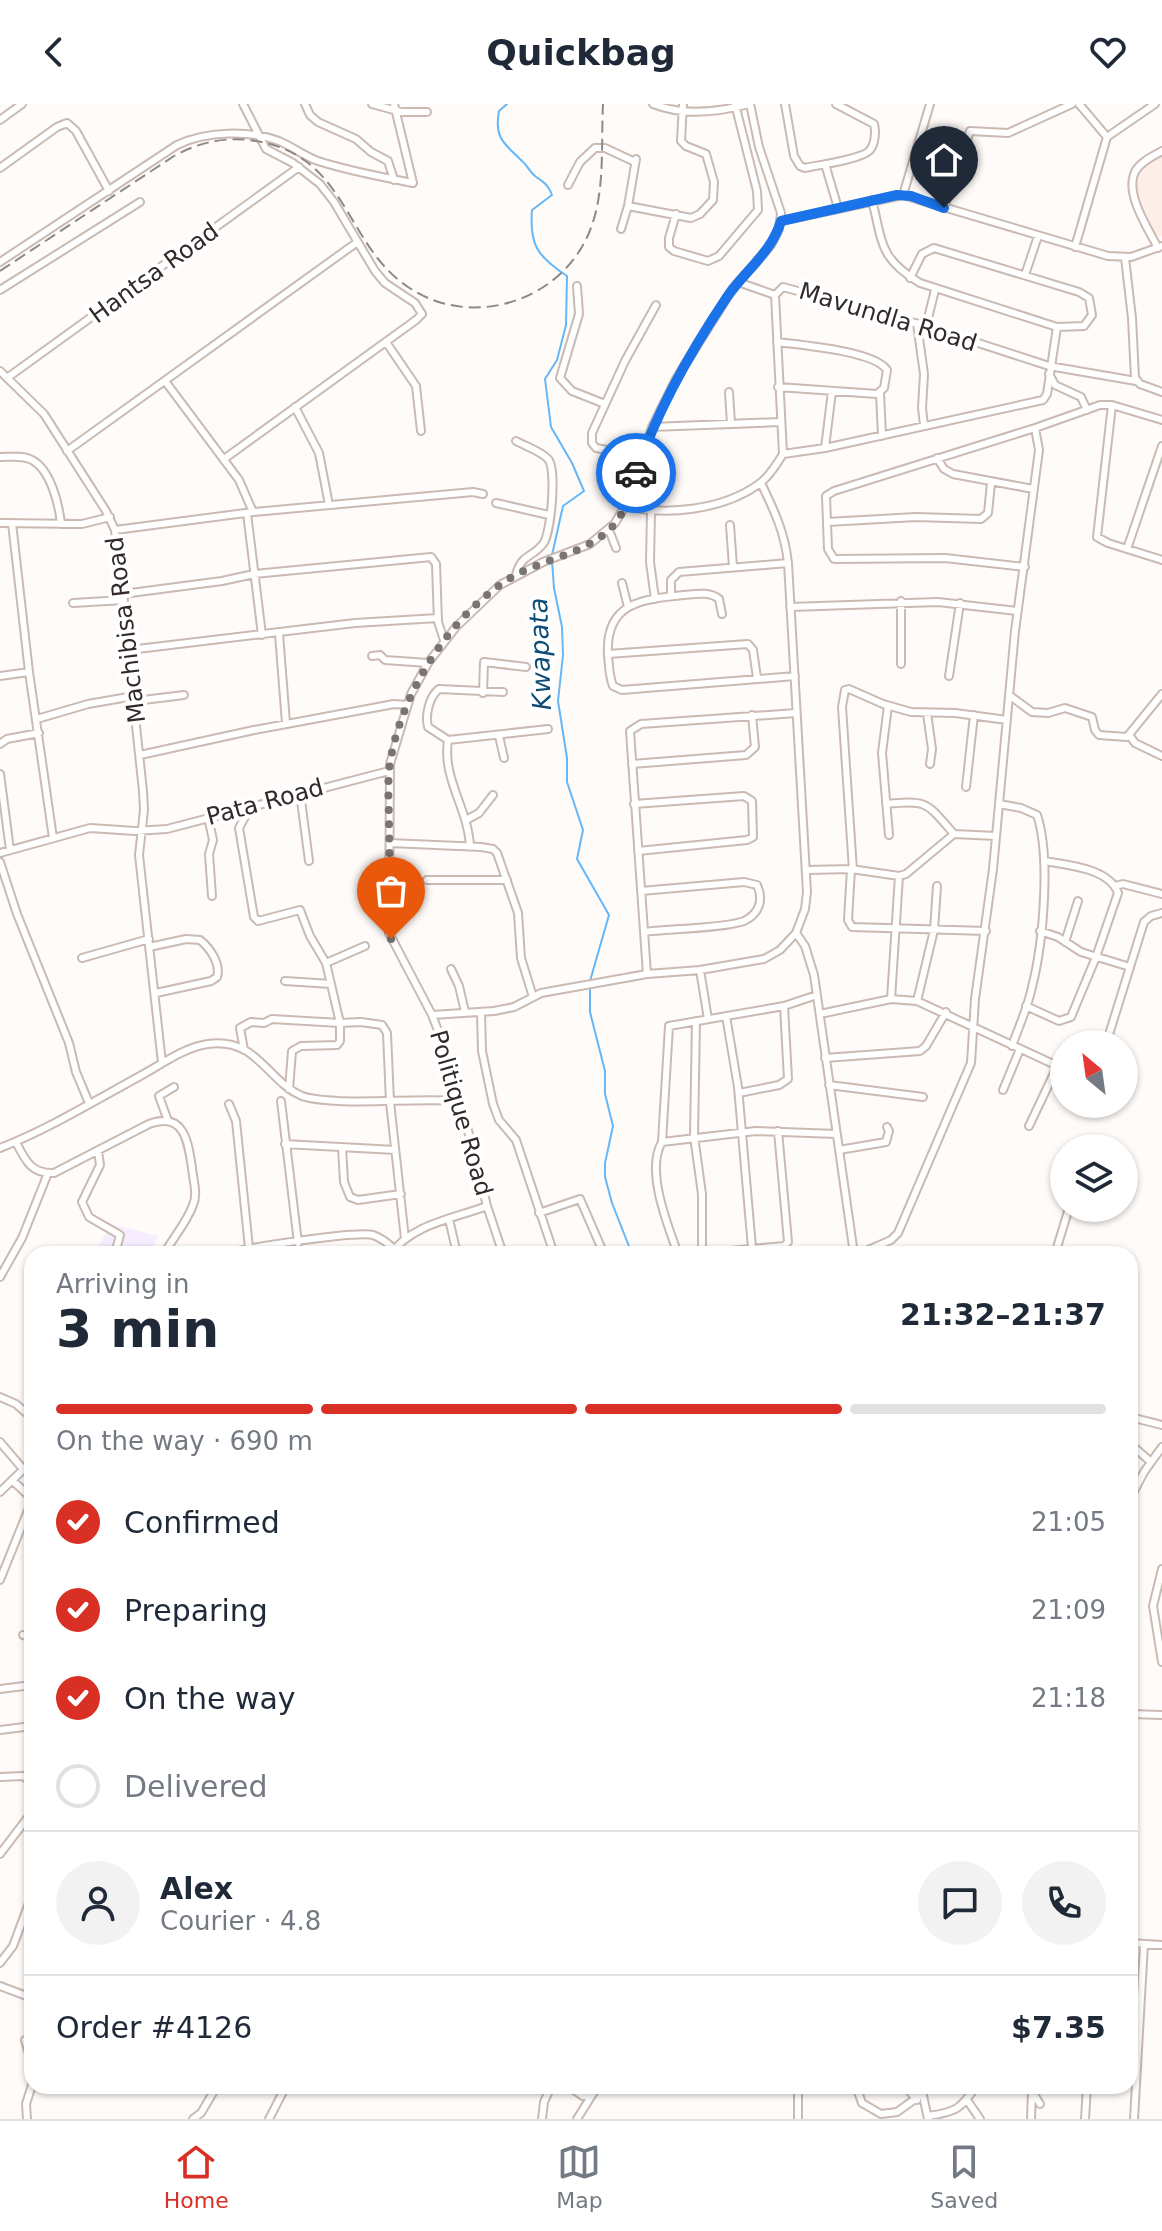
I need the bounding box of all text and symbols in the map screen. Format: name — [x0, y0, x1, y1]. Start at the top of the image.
icon: back — [32, 30, 76, 74]
icon: heart — [1086, 30, 1130, 74]
text: Quickbag — [486, 32, 676, 73]
pin — [910, 126, 978, 208]
icon: home — [922, 138, 966, 182]
street label: Hantsa Road — [84, 217, 224, 329]
street label: Mavundla Road — [796, 277, 980, 357]
courier — [596, 433, 676, 513]
icon: car — [614, 451, 658, 495]
street label: Machibisa Road — [101, 535, 151, 725]
water label: Kwapata — [523, 597, 557, 711]
street label: Pata Road — [203, 773, 327, 831]
pin — [357, 857, 425, 939]
icon: bag — [369, 869, 413, 913]
street label: Politique Road — [424, 1027, 498, 1199]
north arrow — [1050, 1030, 1138, 1118]
map controls — [1050, 1030, 1138, 1222]
button: layers — [1050, 1134, 1138, 1222]
text: Arriving in — [56, 1269, 190, 1299]
text: 21:32–21:37 — [900, 1297, 1106, 1332]
text: 3 min — [56, 1299, 219, 1359]
text: On the way · 690 m — [56, 1426, 313, 1456]
icon: check — [56, 1500, 100, 1544]
text: Confirmed — [124, 1505, 280, 1540]
text: 21:05 — [1031, 1507, 1106, 1537]
icon: check — [56, 1588, 100, 1632]
text: Preparing — [124, 1593, 268, 1628]
text: 21:09 — [1031, 1595, 1106, 1625]
icon: check — [56, 1676, 100, 1720]
text: On the way — [124, 1681, 296, 1716]
text: 21:18 — [1031, 1683, 1106, 1713]
text: Delivered — [124, 1769, 268, 1804]
button: person — [56, 1861, 140, 1945]
button: chat — [918, 1861, 1002, 1945]
button: phone — [1022, 1861, 1106, 1945]
text: Alex — [160, 1871, 233, 1906]
text: Courier · 4.8 — [160, 1906, 321, 1936]
text: Order #4126 — [56, 2010, 252, 2045]
text: $7.35 — [1011, 2010, 1106, 2045]
tab: Home — [164, 2140, 229, 2213]
tab: Map — [556, 2140, 603, 2213]
tab: Saved — [930, 2140, 998, 2213]

